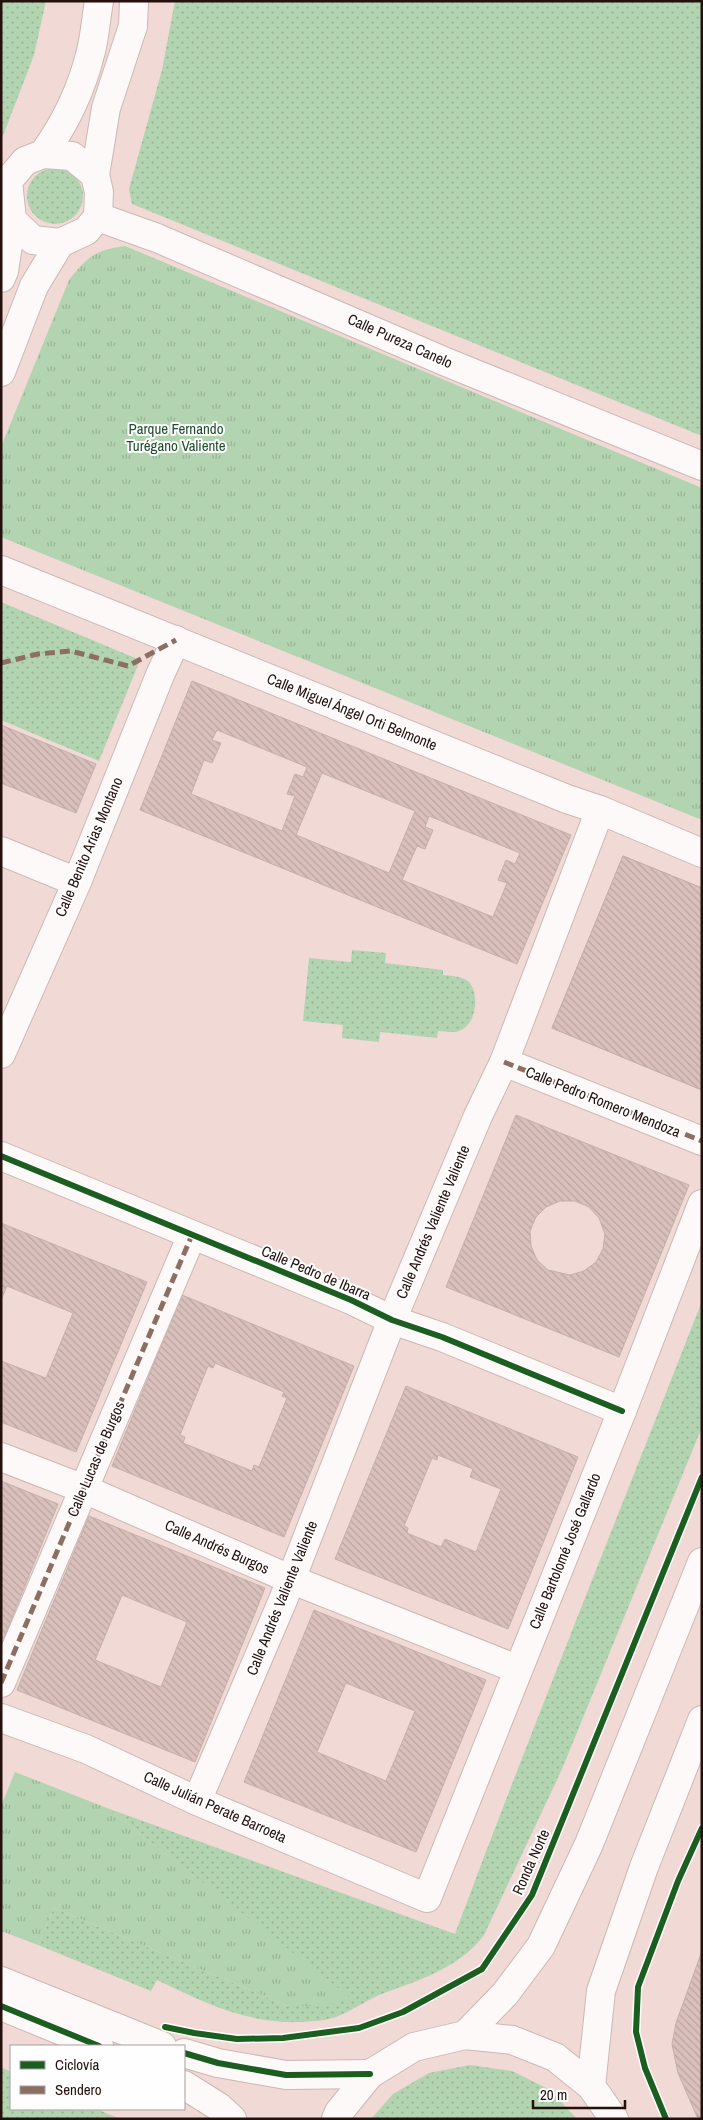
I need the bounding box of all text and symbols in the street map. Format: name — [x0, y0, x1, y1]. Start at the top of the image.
street label: Calle Pureza Canelo — [344, 308, 456, 373]
park label: Parque Fernando Turégano Valiente — [126, 418, 226, 456]
street label: Calle Miguel Ángel Orti Belmonte — [264, 668, 441, 755]
street label: Calle Benito Arias Montano — [50, 774, 128, 920]
street label: Calle Pedro Romero Mendoza — [523, 1061, 684, 1142]
street label: Calle Andrés Valiente Valiente — [391, 1142, 475, 1302]
street label: Calle Pedro de Ibarra — [258, 1240, 374, 1305]
street label: Calle Lucas de Burgos — [62, 1398, 129, 1520]
street label: Calle Bartolomé José Gallardo — [524, 1469, 606, 1632]
street label: Calle Andrés Burgos — [162, 1514, 273, 1579]
street label: Calle Andrés Valiente Valiente — [241, 1517, 322, 1678]
street label: Calle Julián Perate Barroeta — [140, 1766, 290, 1848]
street label: Ronda Norte — [507, 1826, 554, 1898]
legend — [10, 2045, 185, 2110]
text: Ciclovía — [55, 2054, 100, 2075]
scale bar — [533, 2078, 626, 2110]
text: Sendero — [55, 2079, 102, 2100]
text: 20 m — [540, 2084, 567, 2105]

